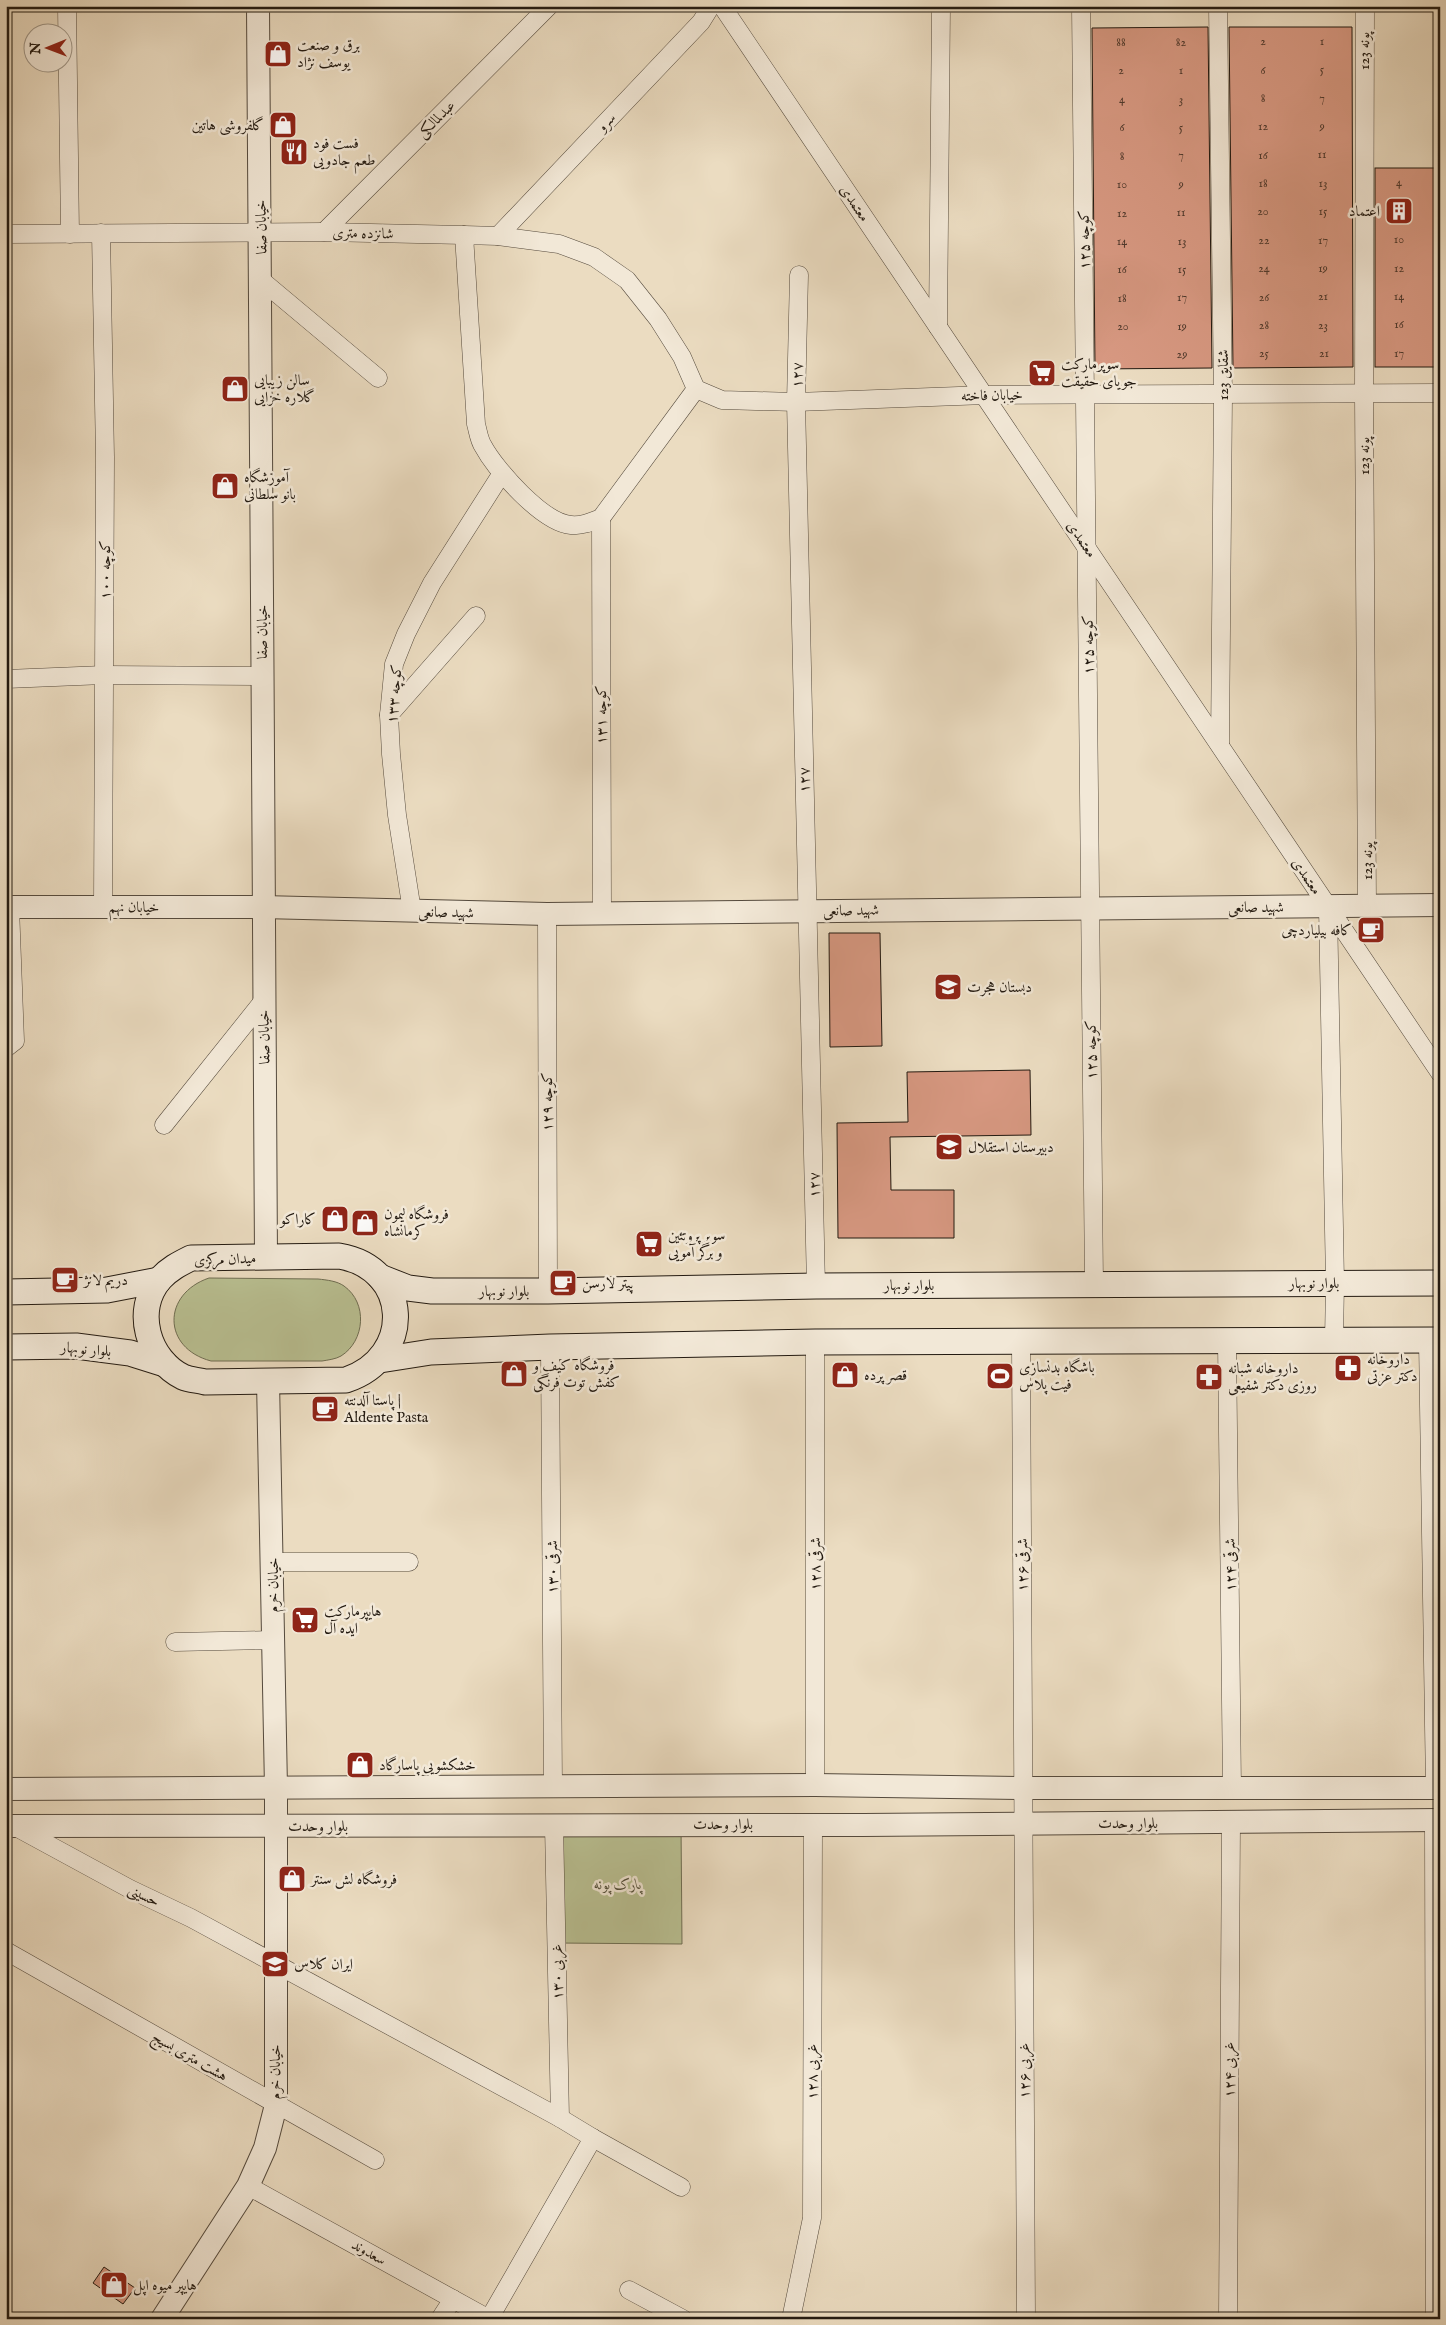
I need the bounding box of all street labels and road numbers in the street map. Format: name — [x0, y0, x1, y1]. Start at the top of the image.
street label: 123 پونه — [1355, 31, 1375, 70]
street label: عبدلمالکی — [413, 96, 460, 143]
street label: سرو — [591, 109, 620, 137]
street label: معتمدی — [835, 181, 874, 225]
street label: خیابان صفا — [252, 200, 271, 254]
street label: کوچه ۱۲۵ — [1074, 210, 1096, 270]
street label: شانزده متری — [332, 223, 394, 244]
street label: 123 شقایق — [1214, 349, 1233, 401]
street label: ۱۲۷ — [788, 362, 807, 388]
street label: خیابان فاخته — [961, 385, 1023, 406]
street label: 123 پونه — [1355, 436, 1375, 475]
street label: معتمدی — [1062, 517, 1101, 561]
street label: کوچه ۱۰۰ — [96, 540, 116, 600]
street label: خیابان صفا — [253, 605, 272, 659]
street label: کوچه ۱۲۵ — [1078, 615, 1100, 675]
street label: کوچه ۱۳۳ — [382, 664, 408, 725]
street label: کوچه ۱۳۱ — [592, 685, 612, 745]
street label: ۱۲۷ — [795, 767, 814, 793]
street label: 123 پونه — [1358, 841, 1378, 880]
street label: معتمدی — [1287, 854, 1326, 898]
street label: خیابان نهم — [109, 898, 159, 921]
street label: شهید صانعی — [1228, 898, 1284, 918]
street label: شهید صانعی — [823, 901, 879, 921]
street label: شهید صانعی — [418, 903, 474, 923]
street label: خیابان صفا — [255, 1010, 274, 1064]
street label: کوچه ۱۲۵ — [1081, 1020, 1103, 1080]
street label: کوچه ۱۲۹ — [538, 1072, 558, 1132]
street label: ۱۲۷ — [805, 1172, 824, 1198]
street label: میدان مرکزی — [194, 1249, 256, 1271]
street label: بلوار نوبهار — [1287, 1274, 1339, 1293]
street label: بلوار نوبهار — [882, 1276, 934, 1295]
street label: بلوار نوبهار — [477, 1282, 529, 1301]
street label: بلوار نوبهار — [58, 1338, 112, 1361]
street label: ۱۲۸ شرقی — [806, 1537, 825, 1591]
street label: ۱۲۶ شرقی — [1013, 1538, 1032, 1592]
street label: ۱۲۴ شرقی — [1221, 1538, 1240, 1592]
street label: ۱۳۰ شرقی — [543, 1540, 562, 1594]
street label: خیابان خرم — [264, 1557, 286, 1613]
street label: بلوار وحدت — [1098, 1814, 1158, 1833]
street label: بلوار وحدت — [693, 1815, 753, 1834]
street label: بلوار وحدت — [288, 1817, 348, 1836]
street label: حسینی — [124, 1880, 163, 1912]
street label: ۱۳۰ غربی — [548, 1944, 568, 2000]
street label: هشت متری بسیج — [146, 2027, 231, 2089]
street label: ۱۲۴ غربی — [1220, 2042, 1240, 2098]
street label: ۱۲۶ غربی — [1015, 2043, 1035, 2099]
street label: خیابان خرم — [266, 2044, 288, 2100]
street label: ۱۲۸ غربی — [803, 2044, 823, 2100]
street label: سعدوند — [348, 2235, 389, 2270]

